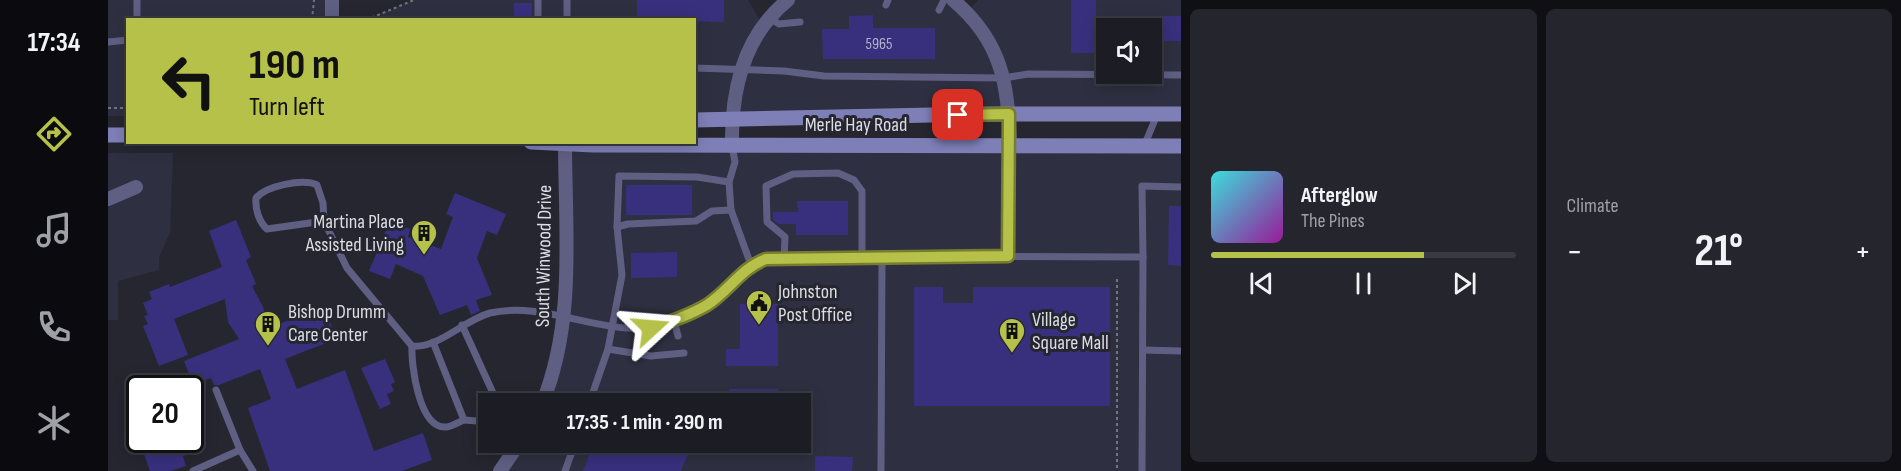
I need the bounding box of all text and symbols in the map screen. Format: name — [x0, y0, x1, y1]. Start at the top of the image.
map controls — [1096, 18, 1162, 84]
button: sound — [1096, 18, 1162, 84]
text: 17:34 — [28, 27, 80, 59]
house number: 5965 — [866, 35, 892, 54]
text: 190 m — [249, 40, 340, 91]
icon: left — [150, 42, 228, 120]
pin — [932, 89, 983, 140]
text: Turn left — [249, 91, 325, 123]
icon: arrive — [941, 98, 974, 131]
icon: directions — [33, 113, 75, 155]
street label: Merle Hay Road — [805, 113, 907, 137]
text: Afterglow — [1301, 182, 1378, 209]
street label: South Winwood Drive — [531, 185, 557, 327]
text: Climate — [1567, 194, 1619, 218]
icon: music — [33, 209, 75, 251]
text: The Pines — [1301, 209, 1365, 233]
place label: Martina Place Assisted Living — [305, 210, 404, 257]
building icon: Martina Place Assisted Living — [409, 218, 439, 256]
text: 21° — [1694, 224, 1743, 279]
text: − — [1567, 232, 1583, 272]
text: + — [1855, 232, 1871, 272]
icon: previous — [1245, 267, 1278, 300]
icon: pause — [1347, 267, 1380, 300]
icon: next — [1448, 267, 1481, 300]
place label: Johnston Post Office — [777, 280, 852, 327]
public building icon: Johnston Post Office — [744, 288, 774, 326]
position arrow — [619, 296, 683, 360]
place label: Bishop Drumm Care Center — [288, 300, 386, 347]
icon: phone — [33, 306, 75, 348]
place label: Village Square Mall — [1032, 308, 1109, 355]
building icon: Bishop Drumm Care Center — [253, 309, 283, 347]
building icon: Village Square Mall — [997, 316, 1027, 354]
speed limit sign: 20 — [126, 375, 204, 453]
icon: climate — [33, 402, 75, 444]
text: 17:35 · 1 min · 290 m — [566, 409, 723, 436]

